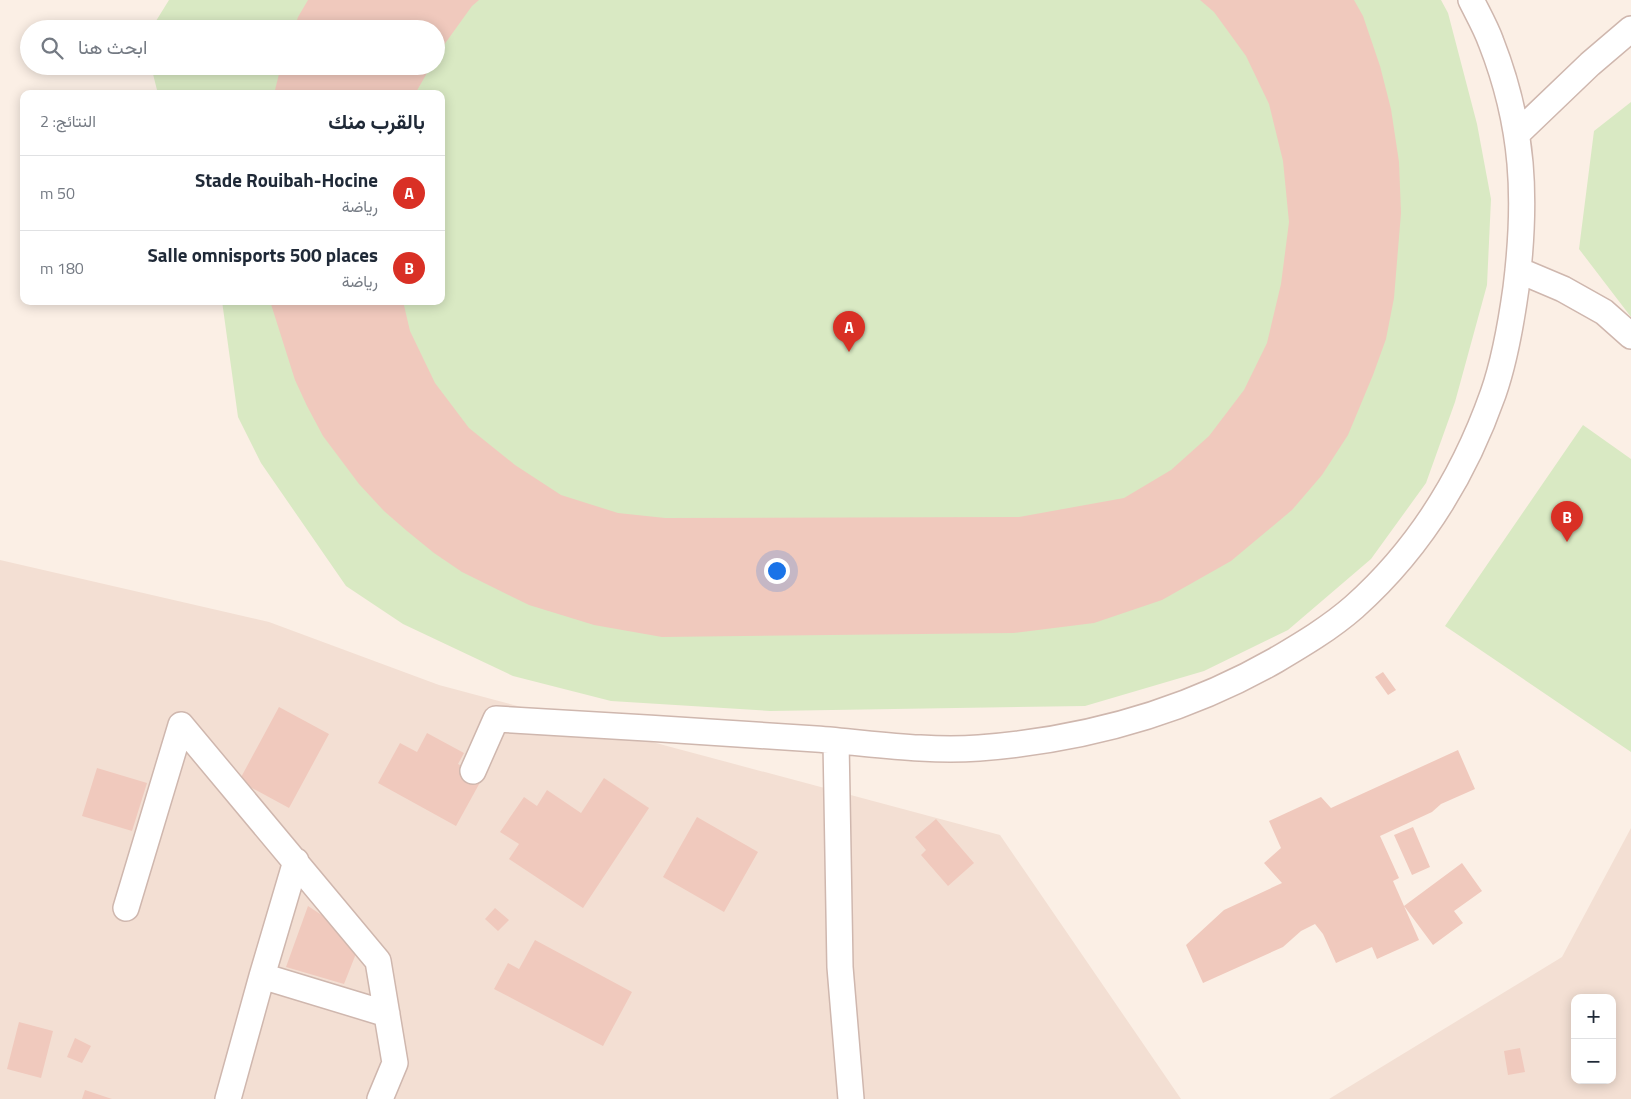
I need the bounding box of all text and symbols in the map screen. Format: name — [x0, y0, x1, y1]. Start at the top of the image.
search box — [20, 20, 445, 75]
text: ابحث هنا — [78, 32, 147, 61]
icon: search — [38, 34, 66, 62]
text: بالقرب منك — [328, 105, 425, 137]
text: النتائج: 2 — [40, 109, 96, 133]
text: Stade Rouibah-Hocine — [195, 165, 378, 194]
text: 50 m — [40, 181, 75, 205]
text: A — [404, 181, 414, 205]
text: رياضة — [342, 194, 378, 218]
text: Salle omnisports 500 places — [147, 240, 378, 269]
text: 180 m — [40, 256, 84, 280]
text: B — [404, 256, 414, 280]
text: رياضة — [342, 269, 378, 293]
pin: A — [833, 311, 865, 352]
pin: B — [1551, 501, 1583, 542]
your location — [764, 558, 790, 584]
map controls — [1571, 994, 1616, 1084]
button: + — [1571, 994, 1616, 1039]
button: − — [1571, 1039, 1616, 1084]

